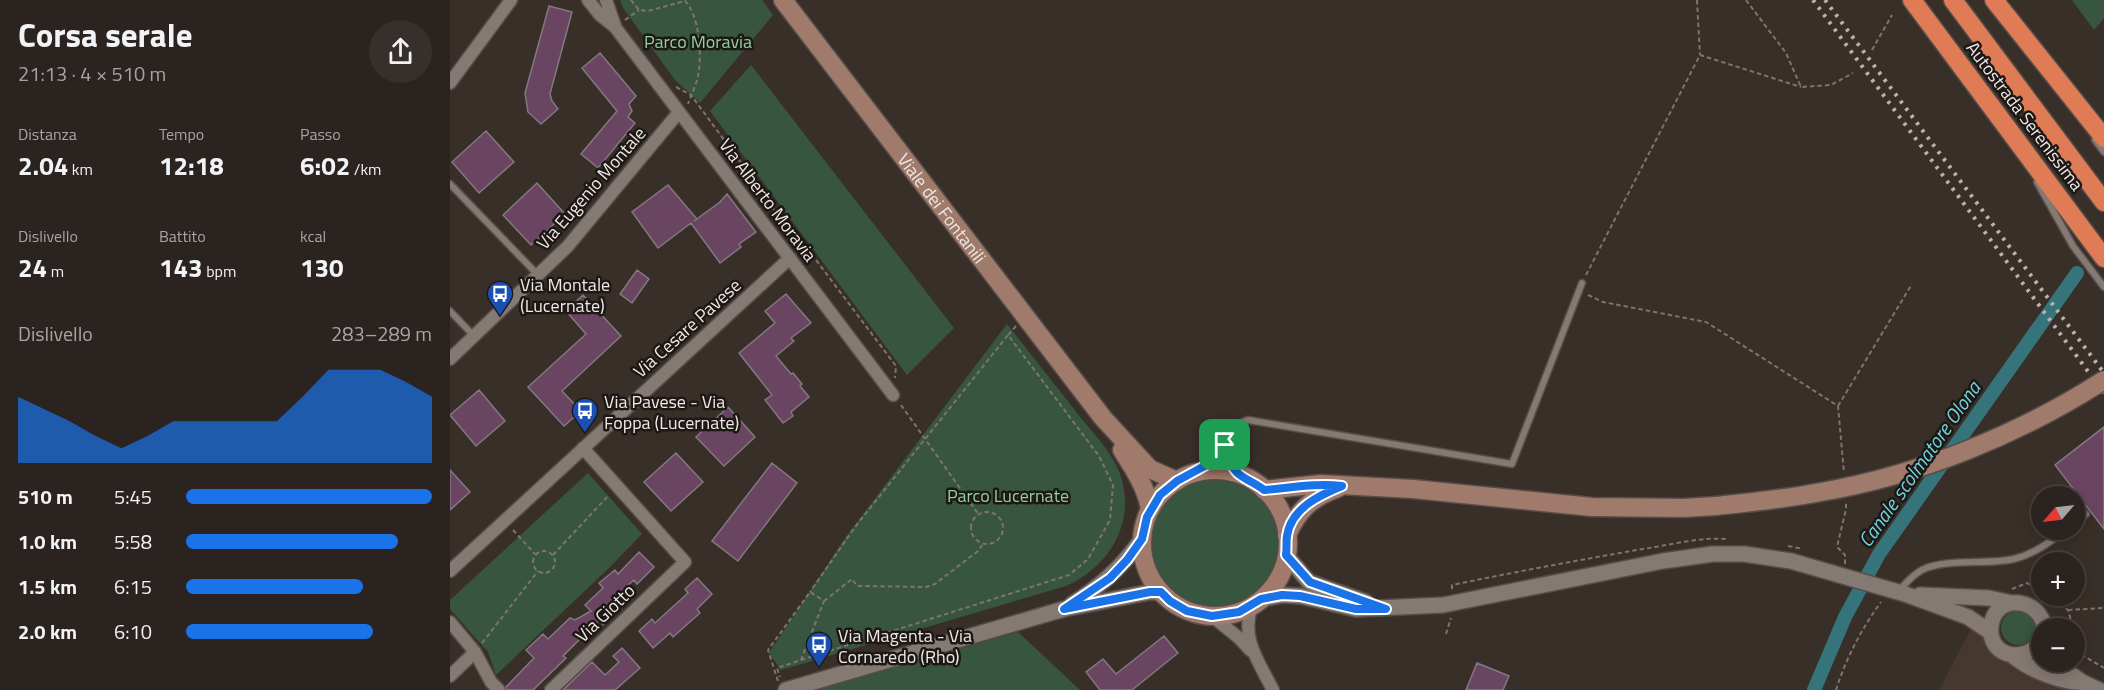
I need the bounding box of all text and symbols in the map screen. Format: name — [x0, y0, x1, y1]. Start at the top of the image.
text: Corsa serale — [18, 10, 192, 60]
button: share — [369, 20, 432, 83]
park label: Parco Moravia — [644, 28, 752, 55]
street label: Autostrada Serenissima — [1960, 36, 2090, 196]
text: 21:13 · 4 × 510 m — [18, 58, 166, 89]
street label: Via Eugenio Montale — [530, 121, 652, 255]
text: Distanza — [18, 122, 77, 146]
text: Tempo — [159, 122, 204, 146]
text: Passo — [300, 122, 341, 146]
street label: Via Alberto Moravia — [713, 133, 823, 267]
text: 2.04 — [18, 146, 68, 185]
text: 12:18 — [159, 146, 224, 185]
text: 6:02 — [300, 146, 350, 185]
street label: Viale dei Fontanili — [891, 147, 993, 269]
text: km — [68, 157, 93, 181]
text: /km — [350, 157, 382, 181]
text: Dislivello — [18, 224, 78, 248]
text: Battito — [159, 224, 206, 248]
text: kcal — [300, 224, 326, 248]
text: 24 — [18, 248, 47, 287]
text: 143 — [159, 248, 203, 287]
text: 130 — [300, 248, 344, 287]
text: m — [47, 259, 64, 283]
text: bpm — [203, 259, 236, 283]
place label: Via Montale (Lucernate) — [520, 271, 610, 319]
street label: Via Cesare Pavese — [627, 272, 747, 384]
bus stop icon: Via Montale (Lucernate) — [485, 279, 515, 317]
text: Dislivello — [18, 318, 93, 349]
text: 283–289 m — [331, 318, 432, 349]
water label: Canale scolmatore Olona — [1850, 374, 1989, 553]
place label: Via Pavese - Via Foppa (Lucernate) — [604, 388, 739, 436]
bus stop icon: Via Pavese - Via Foppa (Lucernate) — [570, 396, 600, 434]
pin — [1199, 419, 1250, 470]
icon: arrive — [1208, 428, 1241, 461]
text: 510 m — [18, 481, 73, 512]
text: 5:45 — [114, 481, 152, 512]
park label: Parco Lucernate — [947, 482, 1069, 509]
north arrow — [2031, 486, 2085, 540]
map controls — [2031, 486, 2085, 672]
text: 1.0 km — [18, 526, 77, 557]
text: 5:58 — [114, 526, 152, 557]
button: + — [2031, 552, 2085, 606]
text: 1.5 km — [18, 571, 77, 602]
text: 6:15 — [114, 571, 152, 602]
street label: Via Giotto — [569, 578, 641, 648]
text: 2.0 km — [18, 616, 77, 647]
text: 6:10 — [114, 616, 152, 647]
button: − — [2031, 618, 2085, 672]
place label: Via Magenta - Via Cornaredo (Rho) — [838, 622, 972, 670]
bus stop icon: Via Magenta - Via Cornaredo (Rho) — [804, 630, 834, 668]

